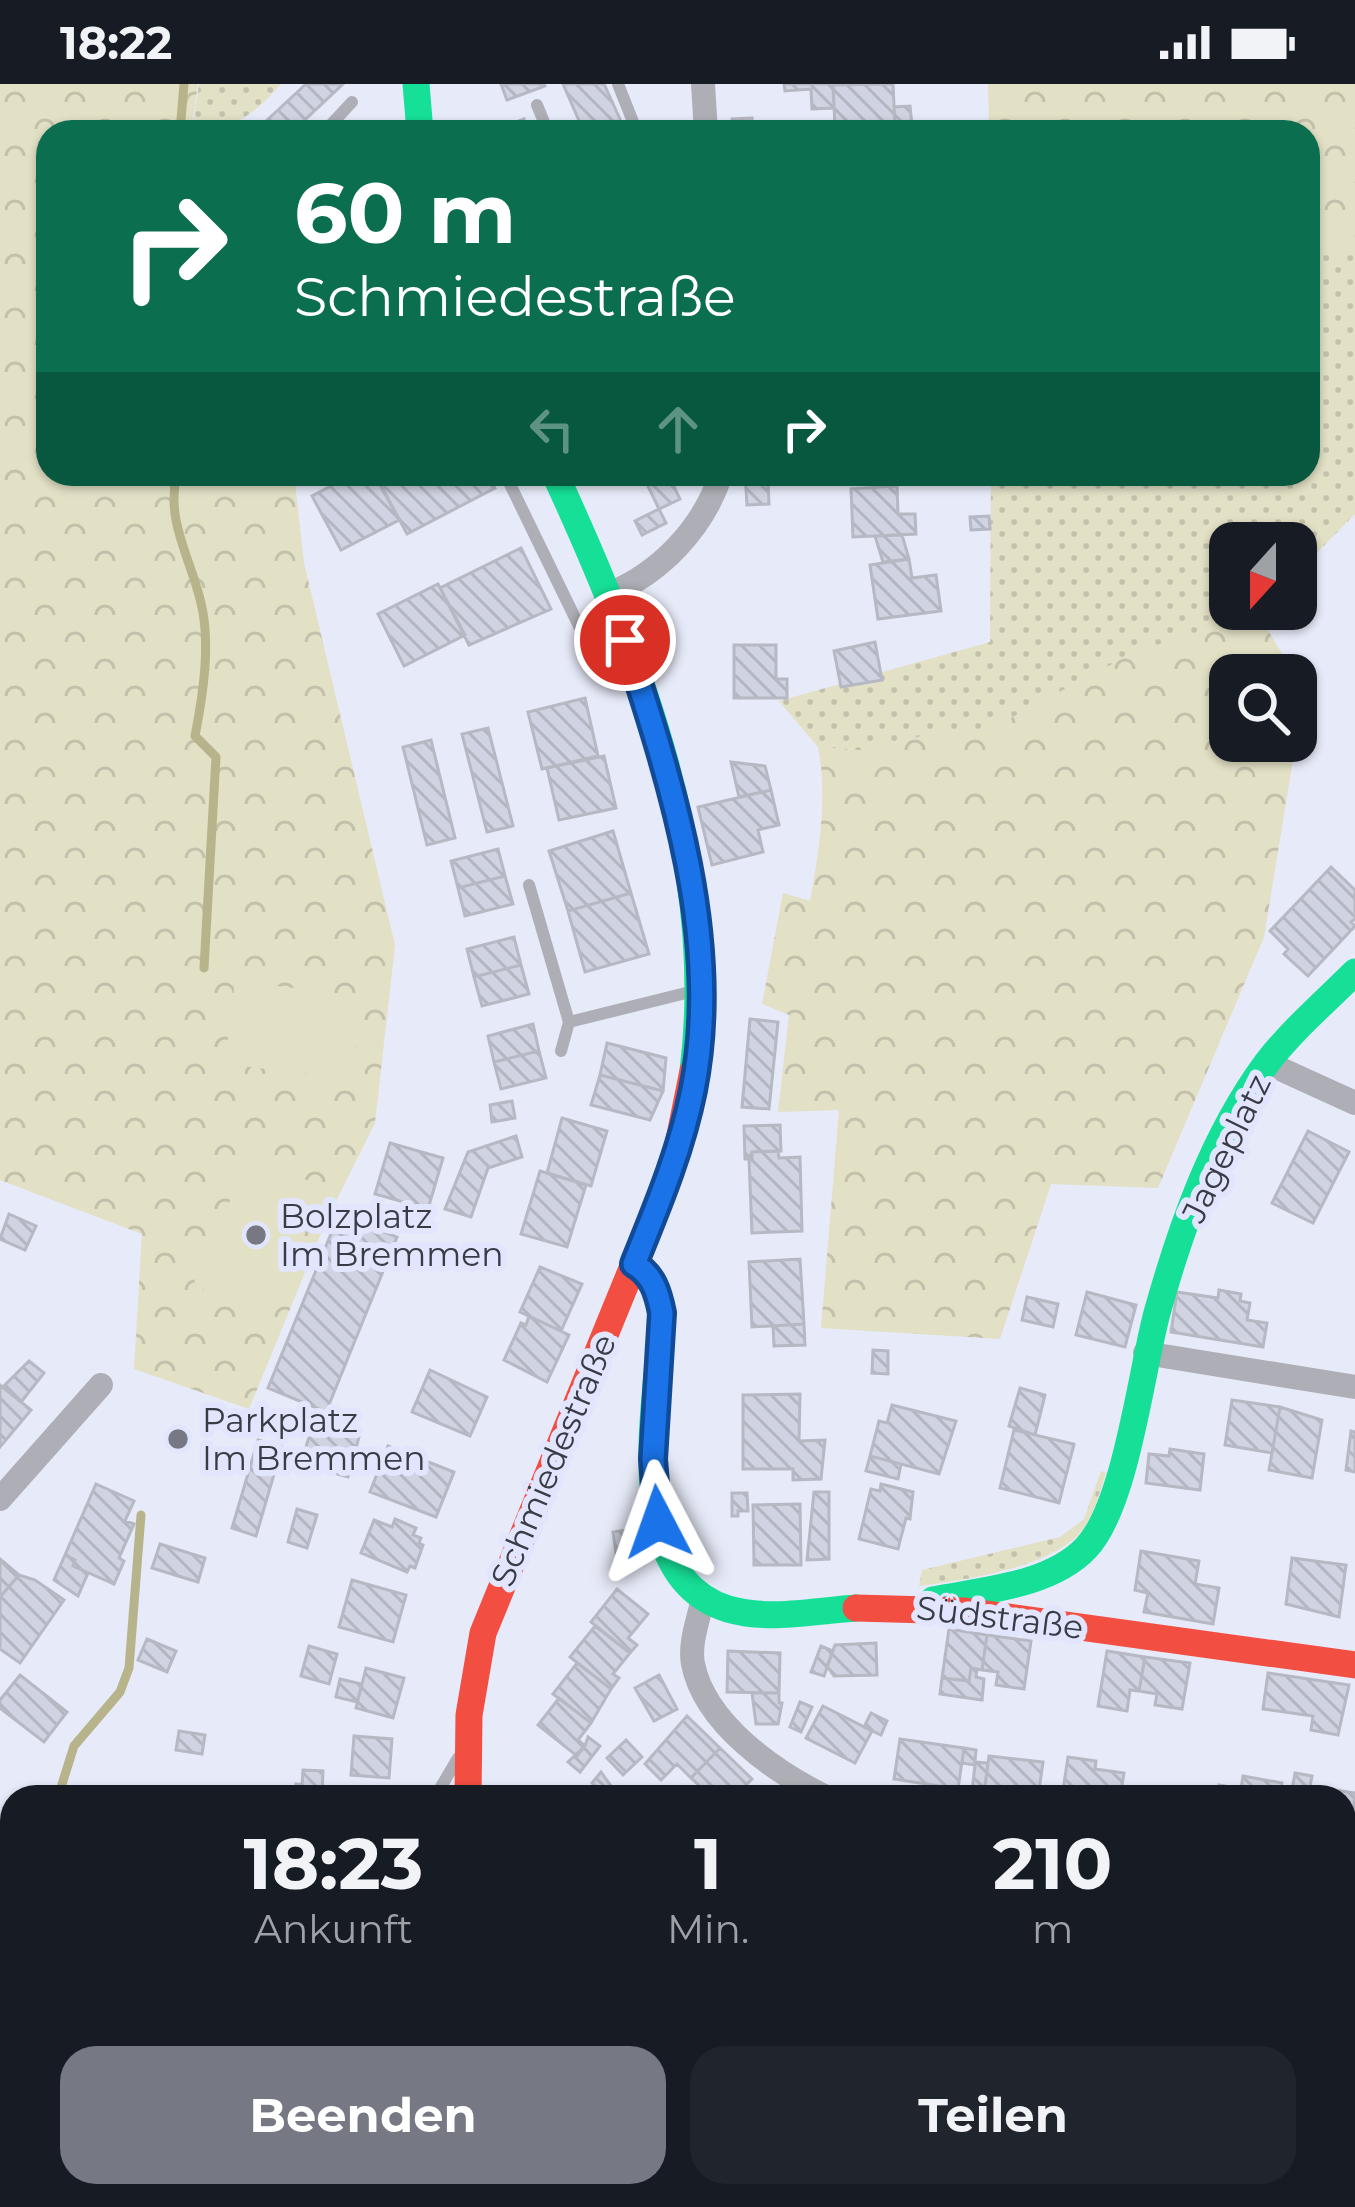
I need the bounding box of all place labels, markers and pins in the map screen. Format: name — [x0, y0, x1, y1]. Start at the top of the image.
pin — [574, 589, 676, 691]
place label: Bolzplatz Im Bremmen — [280, 1196, 504, 1274]
marker: Bolzplatz Im Bremmen — [243, 1222, 269, 1248]
place label: Parkplatz Im Bremmen — [202, 1400, 426, 1478]
marker: Parkplatz Im Bremmen — [165, 1426, 191, 1452]

